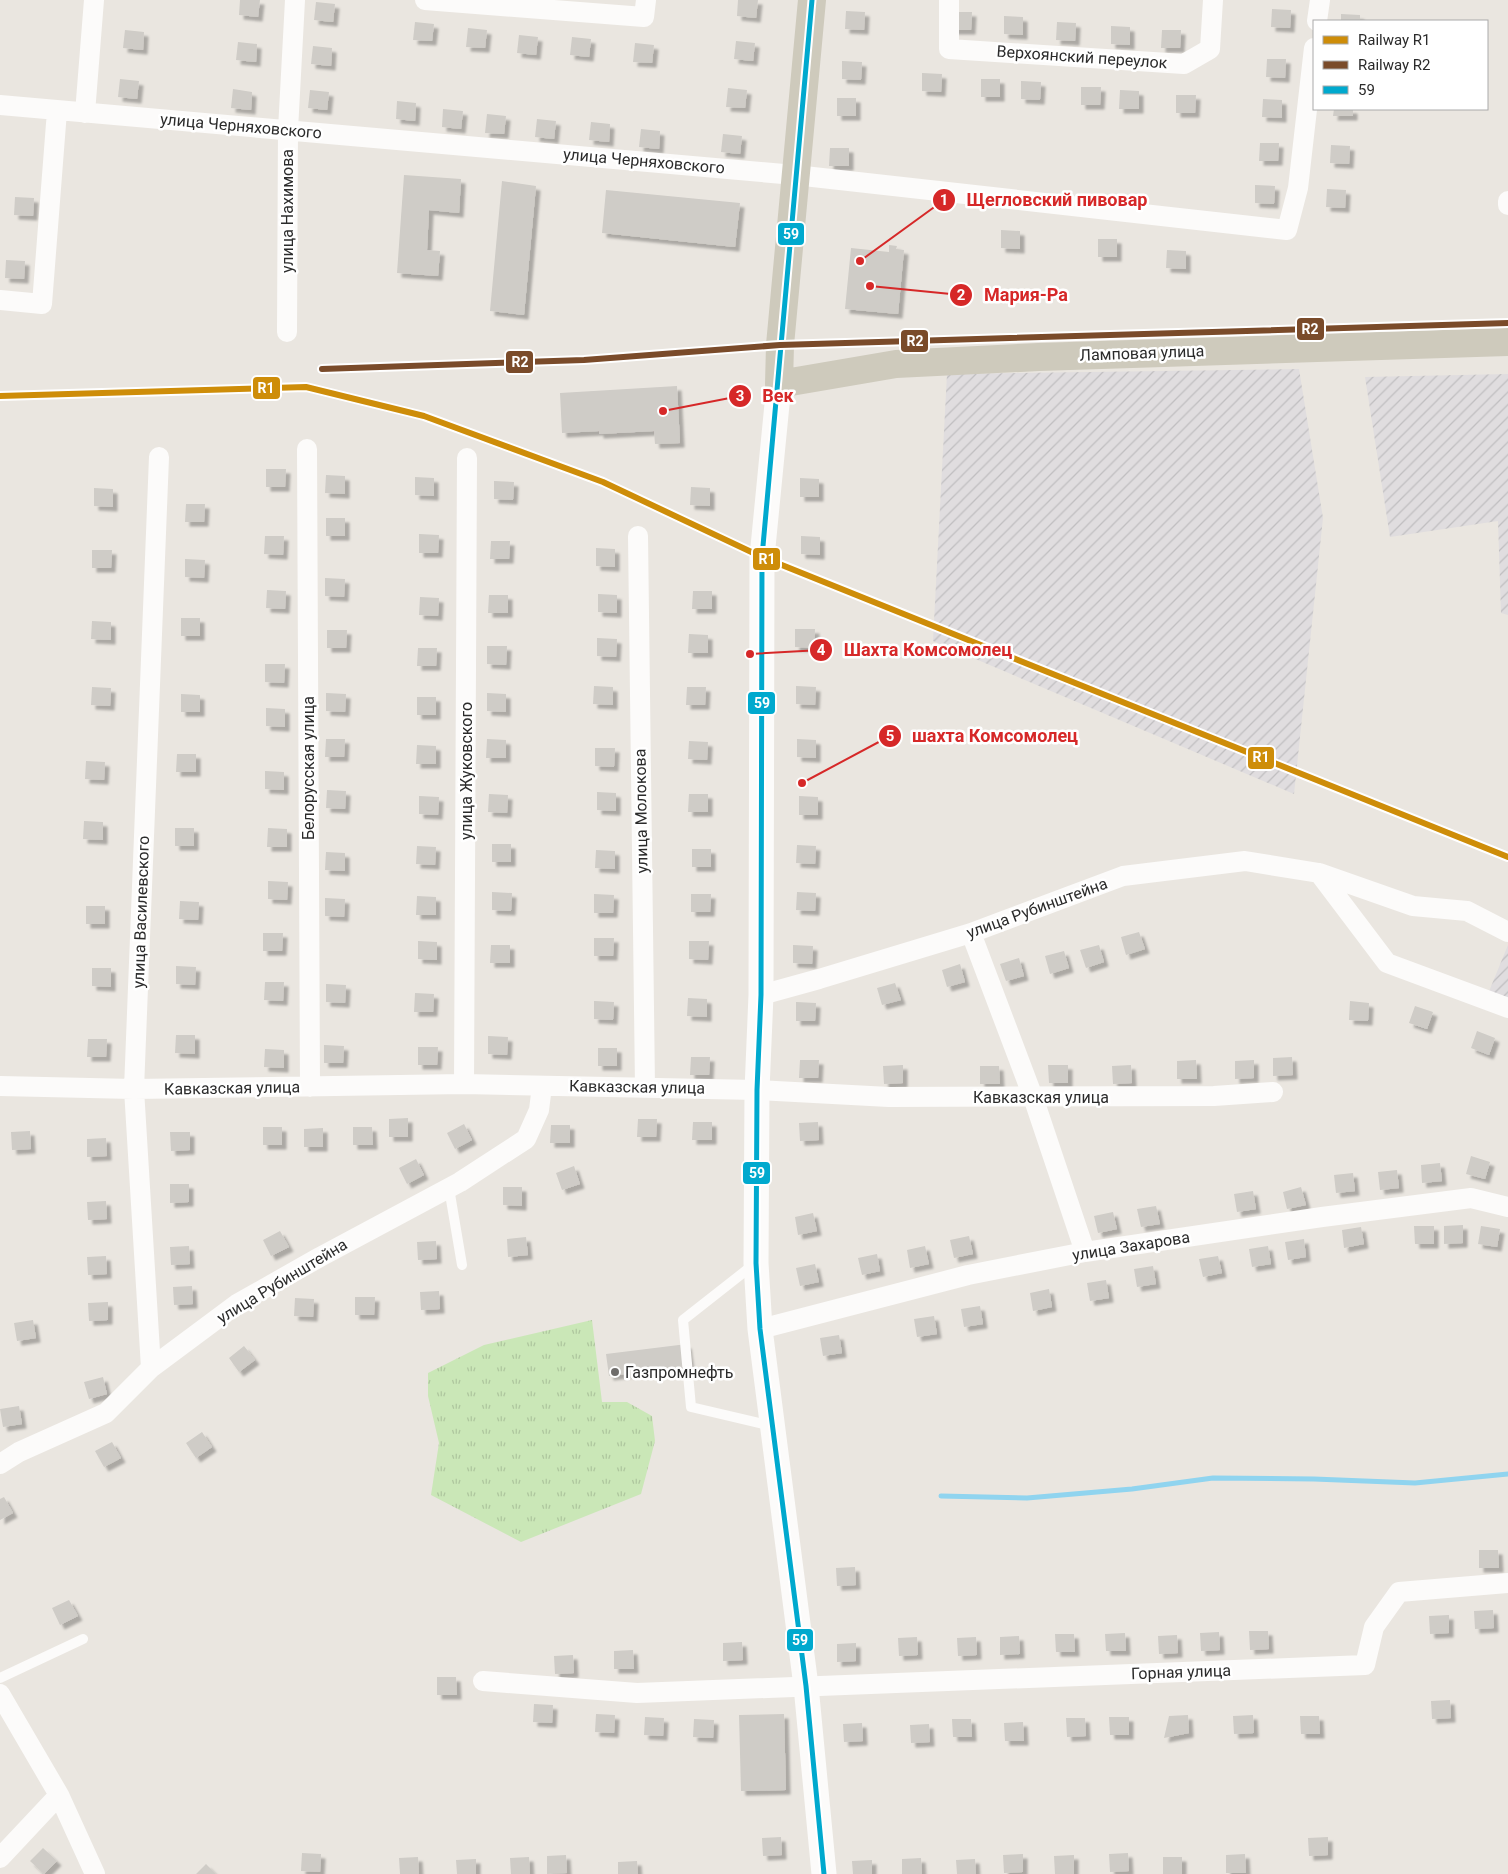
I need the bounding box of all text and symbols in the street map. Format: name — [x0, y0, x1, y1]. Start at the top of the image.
legend — [1313, 20, 1488, 110]
text: Railway R1 — [1358, 31, 1431, 49]
street label: Верхоянский переулок — [996, 42, 1168, 72]
text: Railway R2 — [1358, 56, 1431, 74]
text: 59 — [1358, 81, 1375, 99]
street label: улица Черняховского — [159, 109, 323, 143]
street label: улица Черняховского — [562, 144, 726, 178]
street label: улица Нахимова — [278, 149, 297, 273]
callout: Щегловский пивовар — [931, 183, 1157, 216]
text: Щегловский пивовар — [967, 189, 1147, 210]
text: 1 — [940, 191, 948, 209]
line badge: 59 — [777, 222, 805, 246]
text: 59 — [783, 226, 799, 242]
callout: Мария-Ра — [949, 278, 1078, 311]
text: Мария-Ра — [984, 284, 1068, 305]
text: 2 — [957, 286, 966, 304]
line badge: R2 — [1296, 317, 1325, 341]
text: R2 — [1301, 321, 1319, 337]
line badge: R2 — [900, 329, 929, 353]
text: R2 — [906, 333, 924, 349]
street label: Ламповая улица — [1079, 341, 1205, 365]
line badge: R2 — [505, 350, 534, 374]
text: R2 — [511, 354, 529, 370]
line badge: R1 — [252, 376, 281, 400]
callout: Век — [727, 379, 803, 412]
text: R1 — [257, 380, 275, 396]
text: Век — [762, 385, 795, 406]
text: 3 — [736, 387, 744, 405]
line badge: R1 — [752, 547, 781, 571]
text: R1 — [758, 551, 776, 567]
callout: Шахта Комсомолец — [809, 633, 1022, 666]
text: Шахта Комсомолец — [844, 639, 1012, 660]
text: 4 — [817, 641, 826, 659]
line badge: 59 — [747, 691, 776, 715]
text: 59 — [754, 695, 770, 711]
street label: Белорусская улица — [299, 696, 318, 840]
street label: улица Жуковского — [457, 702, 476, 840]
callout: шахта Комсомолец — [877, 720, 1088, 753]
text: шахта Комсомолец — [912, 725, 1078, 746]
text: 5 — [886, 727, 894, 745]
line badge: R1 — [1247, 746, 1275, 770]
street label: улица Молокова — [630, 748, 652, 874]
text: R1 — [1252, 749, 1270, 765]
street label: улица Василевского — [129, 835, 153, 989]
street label: улица Рубинштейна — [964, 874, 1110, 942]
street label: Кавказская улица — [569, 1076, 705, 1098]
street label: Кавказская улица — [164, 1077, 300, 1099]
street label: Кавказская улица — [973, 1088, 1109, 1107]
line badge: 59 — [742, 1161, 771, 1185]
text: 59 — [749, 1165, 765, 1181]
street label: улица Захарова — [1071, 1227, 1191, 1265]
street label: улица Рубинштейна — [213, 1235, 351, 1327]
place label: Газпромнефть — [625, 1363, 733, 1382]
marker: Газпромнефть — [609, 1366, 621, 1378]
line badge: 59 — [786, 1628, 814, 1652]
text: 59 — [792, 1632, 808, 1648]
street label: Горная улица — [1131, 1661, 1231, 1683]

